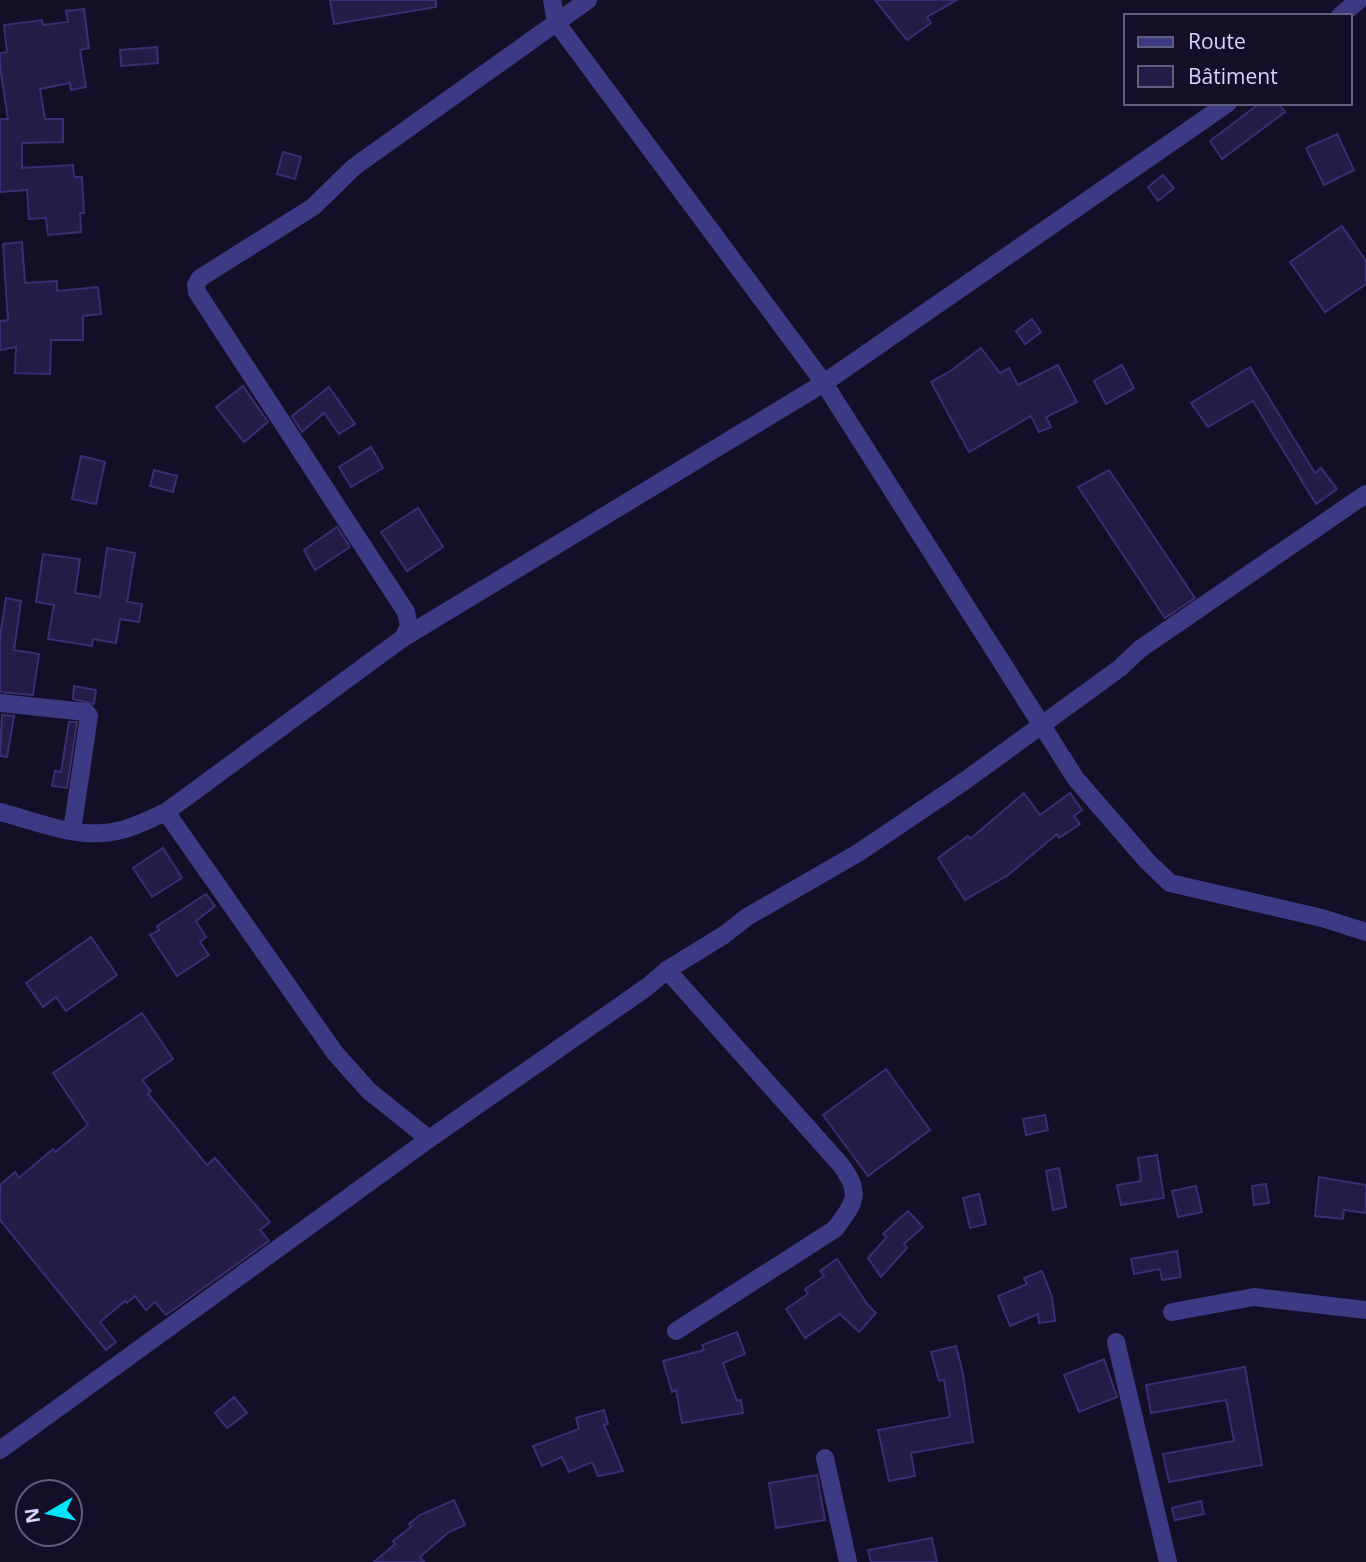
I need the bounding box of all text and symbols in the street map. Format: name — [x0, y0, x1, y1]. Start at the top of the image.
legend — [1124, 14, 1352, 105]
text: Route — [1188, 27, 1246, 55]
text: Bâtiment — [1188, 62, 1278, 90]
north arrow — [14, 1478, 84, 1548]
text: N — [18, 1506, 46, 1525]

